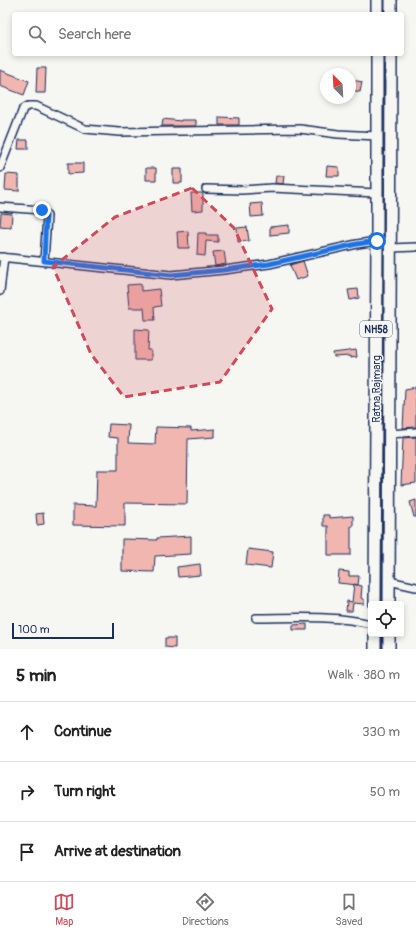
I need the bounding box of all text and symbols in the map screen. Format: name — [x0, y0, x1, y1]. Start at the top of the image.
search box — [12, 12, 404, 56]
icon: search — [26, 23, 48, 45]
text: Search here — [58, 25, 131, 44]
north arrow — [320, 68, 356, 104]
route end — [33, 201, 51, 219]
route start — [368, 232, 386, 250]
road number: NH58 — [360, 321, 392, 337]
street label: Ratna Rajmarg — [370, 355, 383, 423]
map controls — [368, 601, 404, 637]
button: locate — [368, 601, 404, 637]
scale bar — [12, 621, 114, 640]
text: 100 m — [18, 623, 49, 636]
text: 5 min — [16, 665, 56, 686]
text: Walk · 380 m — [327, 667, 400, 683]
icon: ahead — [16, 721, 38, 743]
text: Continue — [54, 722, 112, 741]
text: 330 m — [362, 724, 400, 740]
icon: right — [16, 781, 38, 803]
text: Turn right — [54, 782, 115, 801]
text: 50 m — [370, 784, 400, 800]
icon: arrive — [16, 841, 38, 863]
text: Arrive at destination — [54, 842, 181, 861]
tab: Map — [53, 891, 75, 928]
tab: Directions — [182, 891, 229, 928]
tab: Saved — [335, 891, 363, 928]

